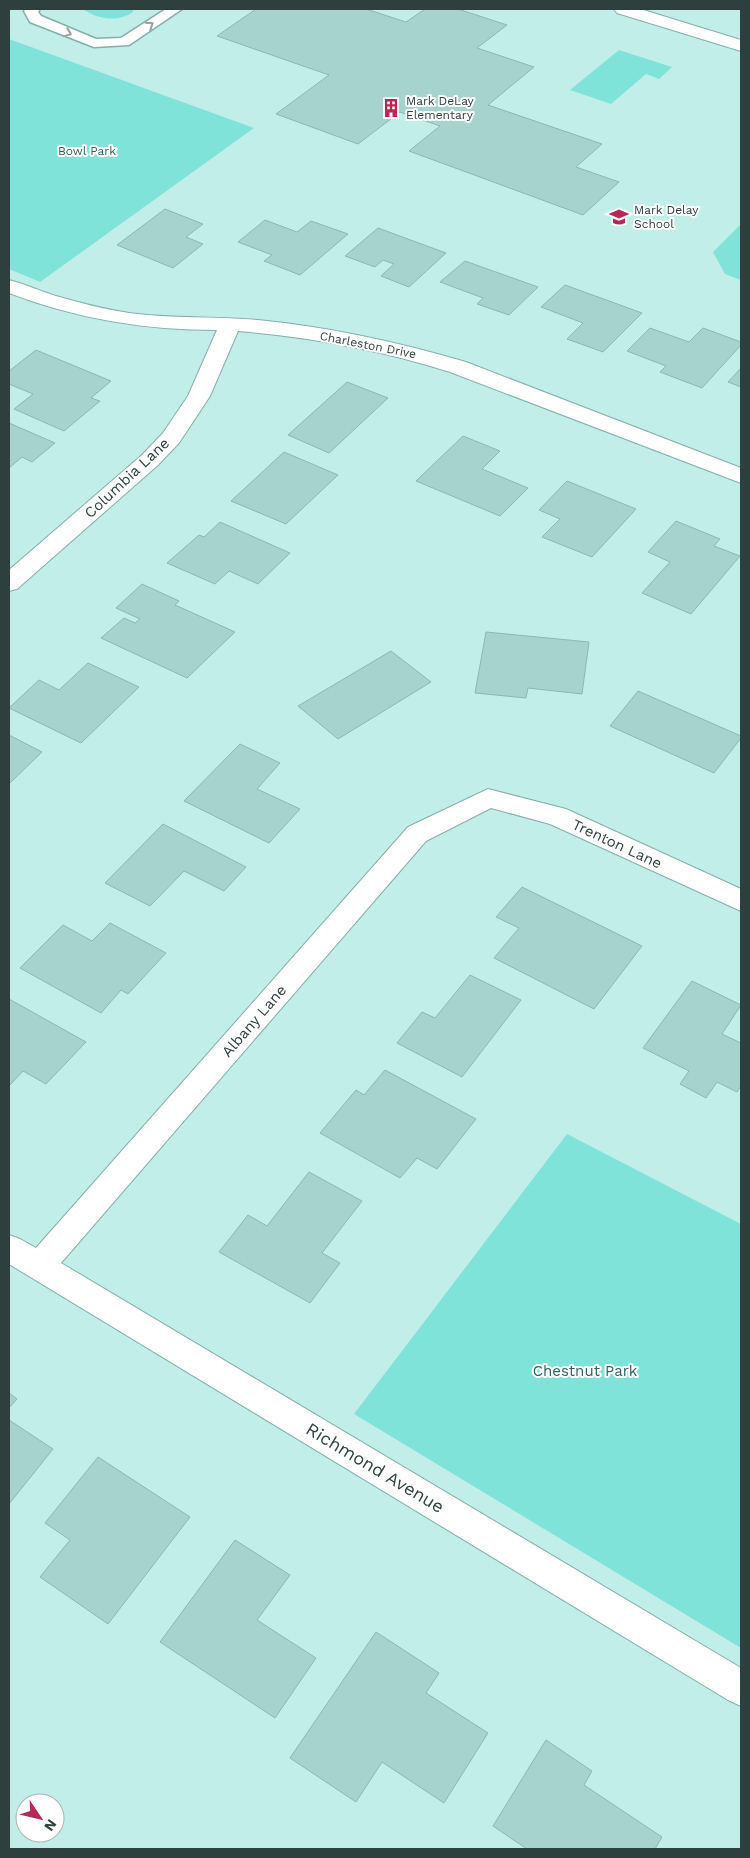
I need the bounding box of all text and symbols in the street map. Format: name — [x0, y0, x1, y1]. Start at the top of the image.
one-way arrow — [144, 22, 153, 32]
one-way arrow — [63, 26, 72, 37]
place label: Mark DeLay Elementary — [406, 94, 475, 122]
building icon: Mark DeLay Elementary — [380, 97, 402, 119]
park label: Bowl Park — [58, 144, 116, 158]
place label: Mark Delay School — [634, 203, 699, 231]
school or university icon: Mark Delay School — [608, 206, 630, 228]
street label: Charleston Drive — [319, 329, 417, 361]
street label: Columbia Lane — [81, 434, 173, 522]
street label: Trenton Lane — [569, 815, 665, 873]
street label: Albany Lane — [218, 981, 290, 1061]
park label: Chestnut Park — [533, 1362, 638, 1380]
street label: Richmond Avenue — [302, 1418, 448, 1517]
north arrow — [15, 1793, 65, 1843]
text: N — [41, 1817, 60, 1834]

